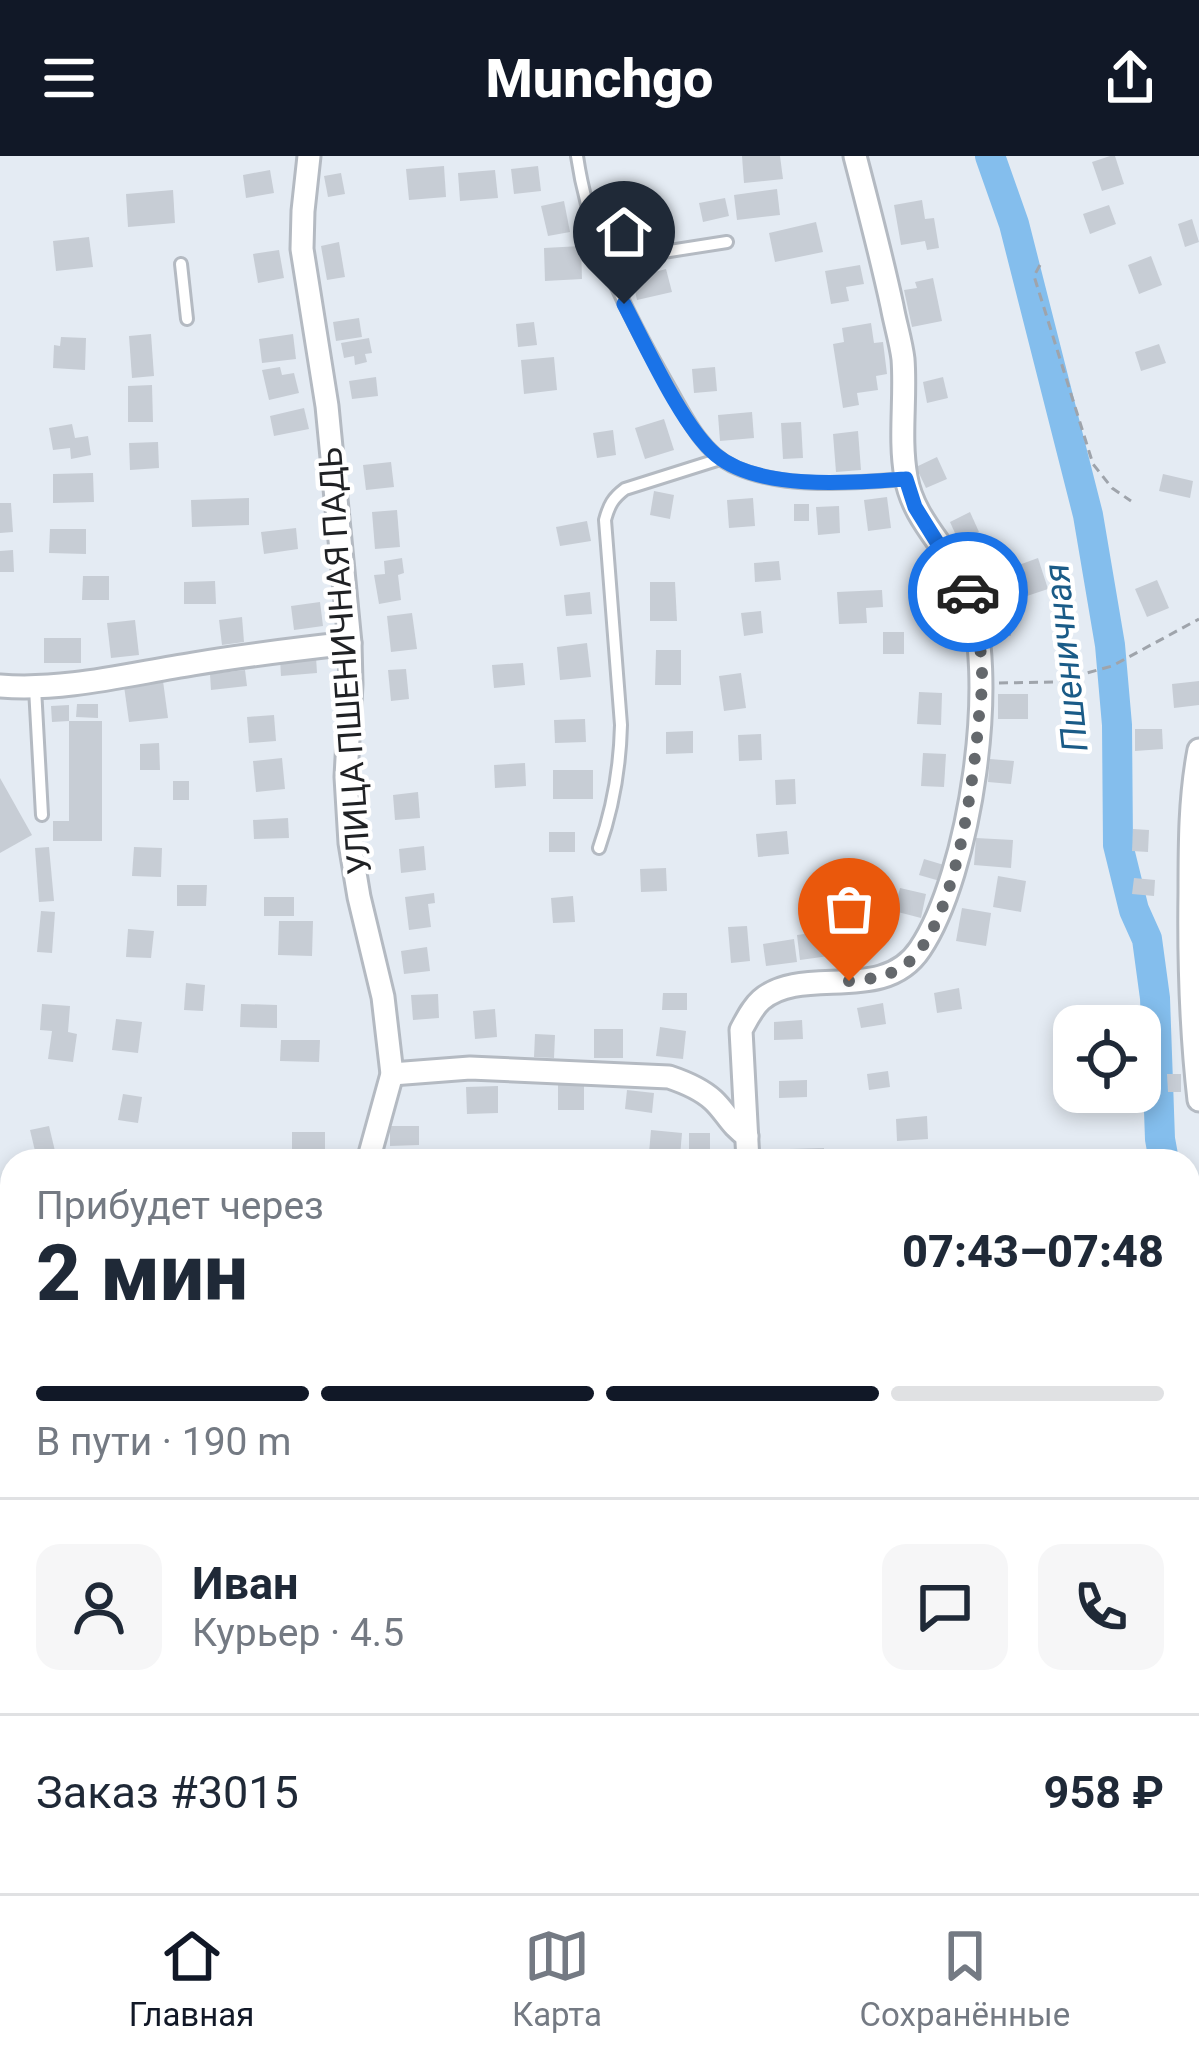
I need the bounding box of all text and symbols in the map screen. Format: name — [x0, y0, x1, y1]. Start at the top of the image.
icon: menu — [36, 45, 102, 111]
icon: share — [1097, 45, 1163, 111]
text: Munchgo — [486, 47, 713, 110]
pin — [573, 181, 675, 304]
icon: home — [591, 199, 657, 265]
street label: УЛИЦА ПШЕНИЧНАЯ ПАДЬ — [310, 446, 379, 876]
courier — [908, 532, 1028, 652]
icon: car — [935, 559, 1001, 625]
water label: Пшеничная — [1035, 562, 1097, 754]
pin — [798, 858, 900, 981]
icon: bag — [816, 876, 882, 942]
map controls — [1053, 1005, 1161, 1113]
button: locate — [1053, 1005, 1161, 1113]
text: Прибудет через — [36, 1183, 324, 1229]
text: 07:43–07:48 — [902, 1225, 1164, 1278]
text: 2 мин — [36, 1228, 248, 1319]
text: В пути · 190 m — [36, 1419, 291, 1465]
button: person — [36, 1544, 162, 1670]
button: chat — [882, 1544, 1008, 1670]
button: phone — [1038, 1544, 1164, 1670]
text: Иван — [192, 1557, 298, 1610]
text: Курьер · 4.5 — [192, 1610, 404, 1656]
text: Заказ #3015 — [36, 1766, 299, 1819]
text: 958 ₽ — [1044, 1766, 1164, 1819]
tab: Главная — [129, 1923, 254, 2034]
tab: Карта — [512, 1923, 602, 2034]
tab: Сохранённые — [860, 1923, 1070, 2034]

